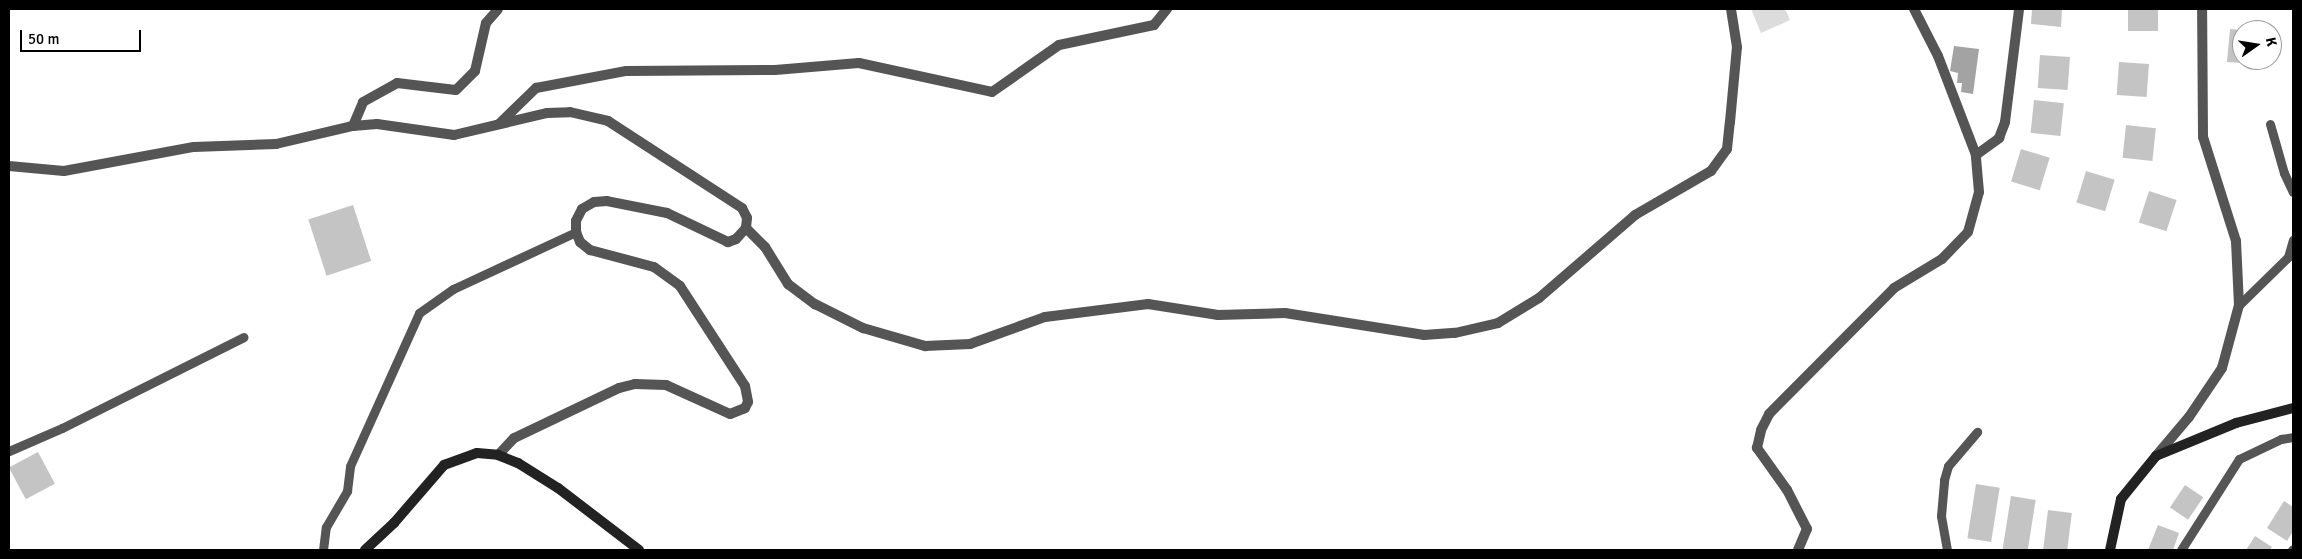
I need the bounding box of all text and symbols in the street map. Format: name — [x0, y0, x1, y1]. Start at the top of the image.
scale bar — [22, 20, 144, 52]
north arrow — [2232, 20, 2282, 70]
text: 50 m — [28, 30, 59, 48]
text: K — [2262, 36, 2280, 48]

